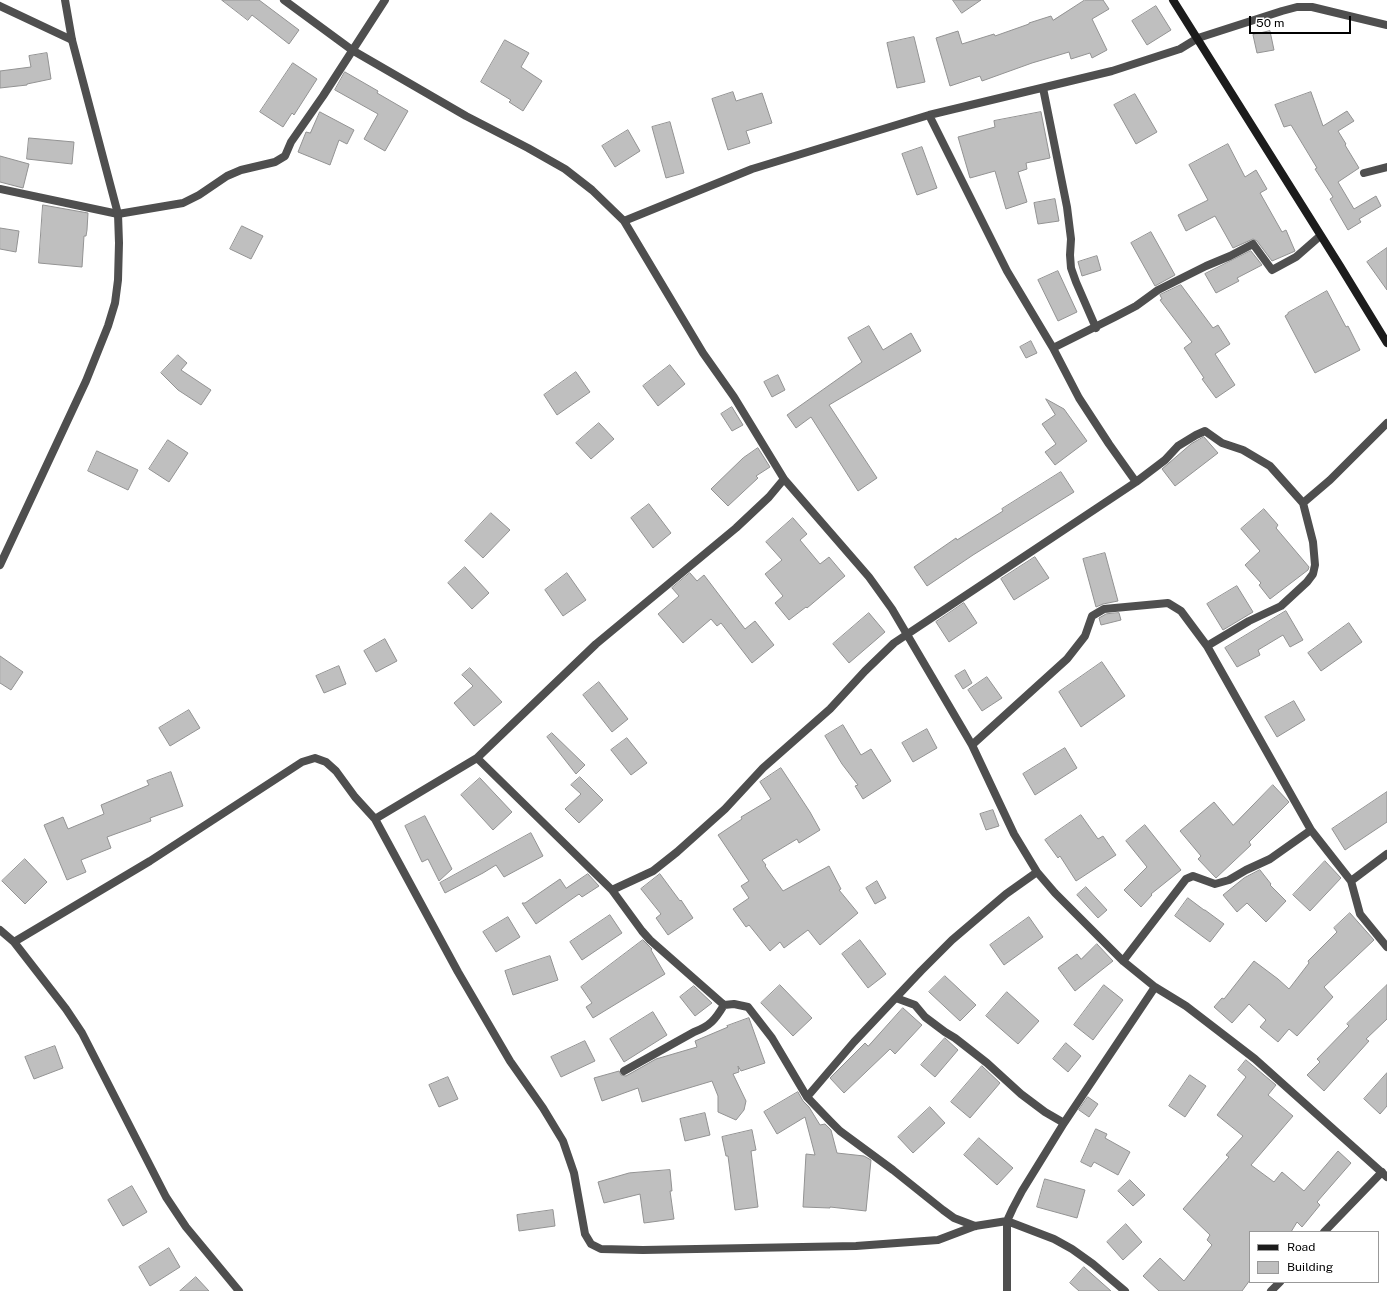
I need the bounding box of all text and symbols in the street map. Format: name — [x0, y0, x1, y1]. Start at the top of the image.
scale bar — [1251, 8, 1353, 34]
text: 50 m — [1256, 16, 1284, 30]
legend — [1249, 1231, 1379, 1283]
text: Road — [1287, 1240, 1315, 1254]
text: Building — [1287, 1260, 1333, 1274]

